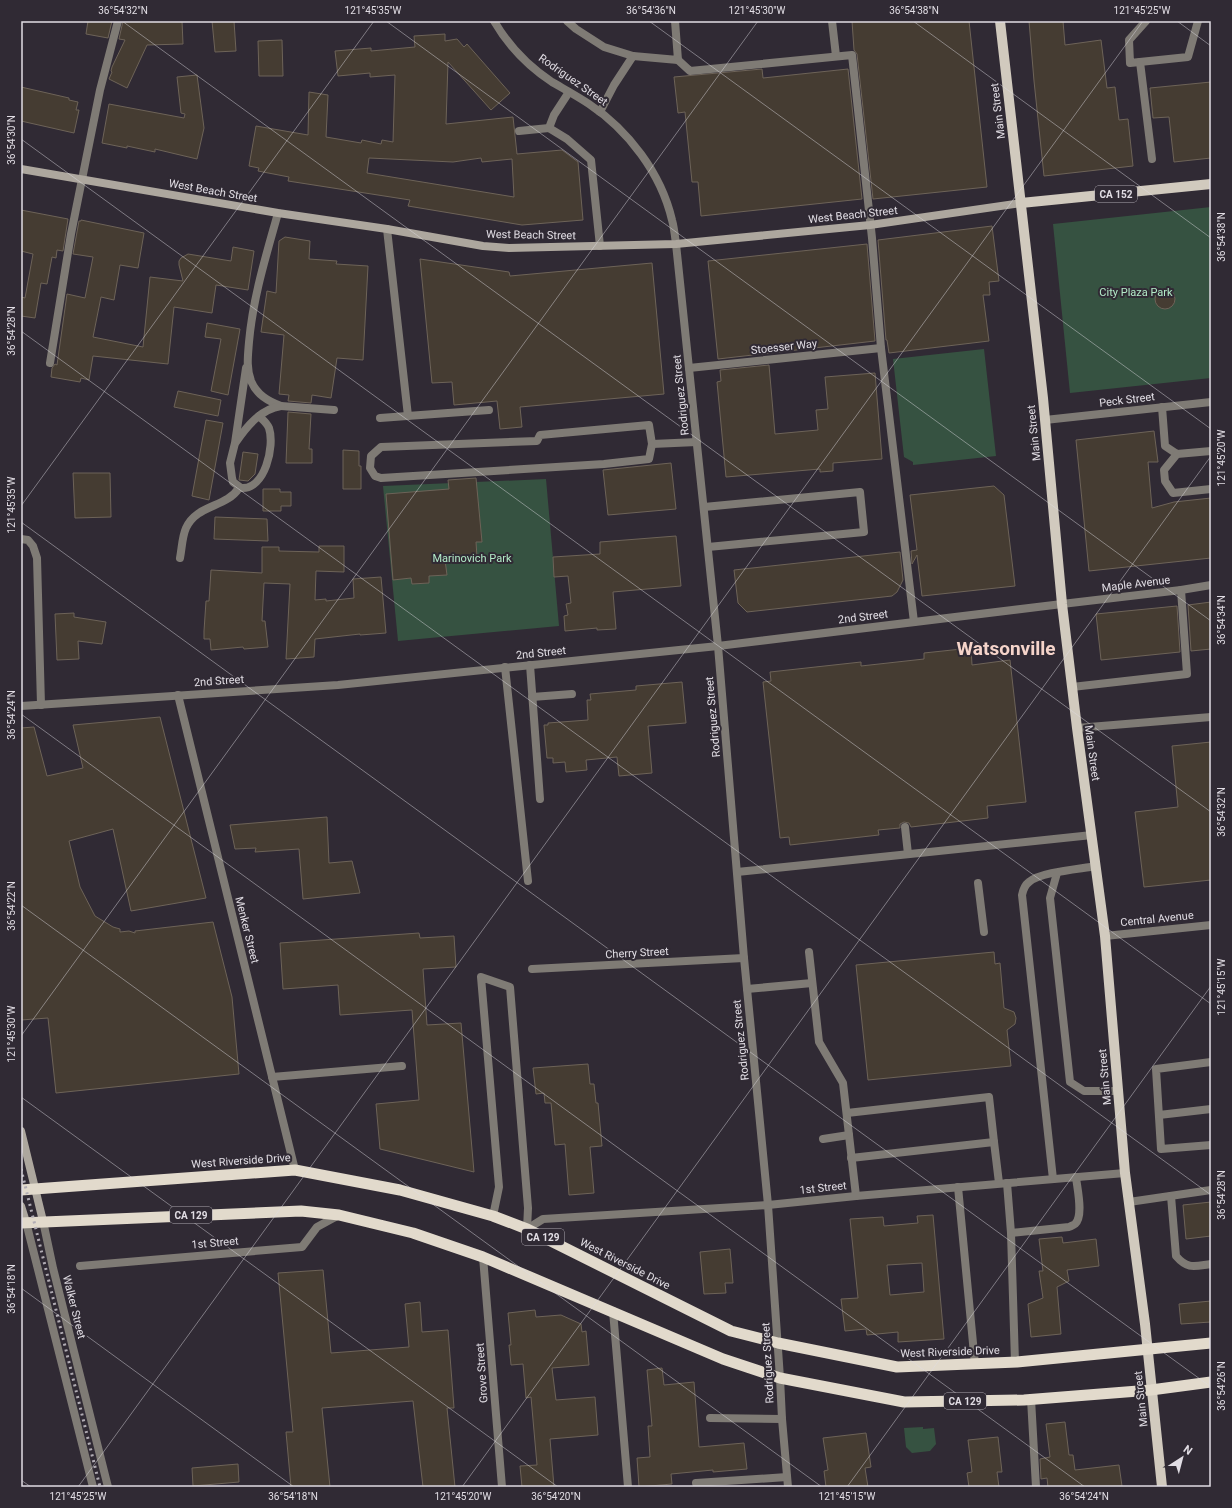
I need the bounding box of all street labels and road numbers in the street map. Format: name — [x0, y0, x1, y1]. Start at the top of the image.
street label: Rodriguez Street — [536, 51, 610, 109]
street label: Main Street — [988, 82, 1008, 140]
street label: West Beach Street — [168, 177, 259, 205]
road number: CA 152 — [1095, 186, 1137, 202]
street label: West Beach Street — [808, 204, 899, 226]
street label: West Beach Street — [486, 228, 576, 242]
street label: Stoesser Way — [750, 337, 819, 357]
street label: Rodriguez Street — [670, 354, 692, 436]
street label: Peck Street — [1099, 390, 1156, 410]
street label: Main Street — [1025, 404, 1043, 462]
street label: Maple Avenue — [1101, 573, 1171, 595]
street label: 2nd Street — [837, 607, 889, 627]
street label: 2nd Street — [515, 644, 567, 662]
street label: 2nd Street — [193, 673, 245, 689]
street label: Rodriguez Street — [703, 676, 723, 758]
street label: Main Street — [1082, 724, 1102, 782]
street label: Menker Street — [232, 895, 262, 965]
street label: Central Avenue — [1120, 909, 1194, 929]
street label: Cherry Street — [605, 945, 669, 961]
street label: Rodriguez Street — [730, 999, 752, 1081]
street label: Main Street — [1096, 1048, 1114, 1106]
street label: West Riverside Drive — [191, 1151, 291, 1171]
street label: 1st Street — [799, 1179, 848, 1197]
road number: CA 129 — [170, 1207, 212, 1223]
road number: CA 129 — [522, 1229, 564, 1245]
street label: 1st Street — [191, 1234, 239, 1252]
street label: West Riverside Drive — [578, 1236, 672, 1292]
street label: Walker Street — [60, 1274, 88, 1340]
street label: Rodriguez Street — [759, 1322, 777, 1404]
street label: Grove Street — [473, 1342, 491, 1403]
street label: West Riverside Drive — [900, 1344, 1000, 1360]
street label: Main Street — [1132, 1370, 1150, 1428]
road number: CA 129 — [944, 1393, 986, 1409]

